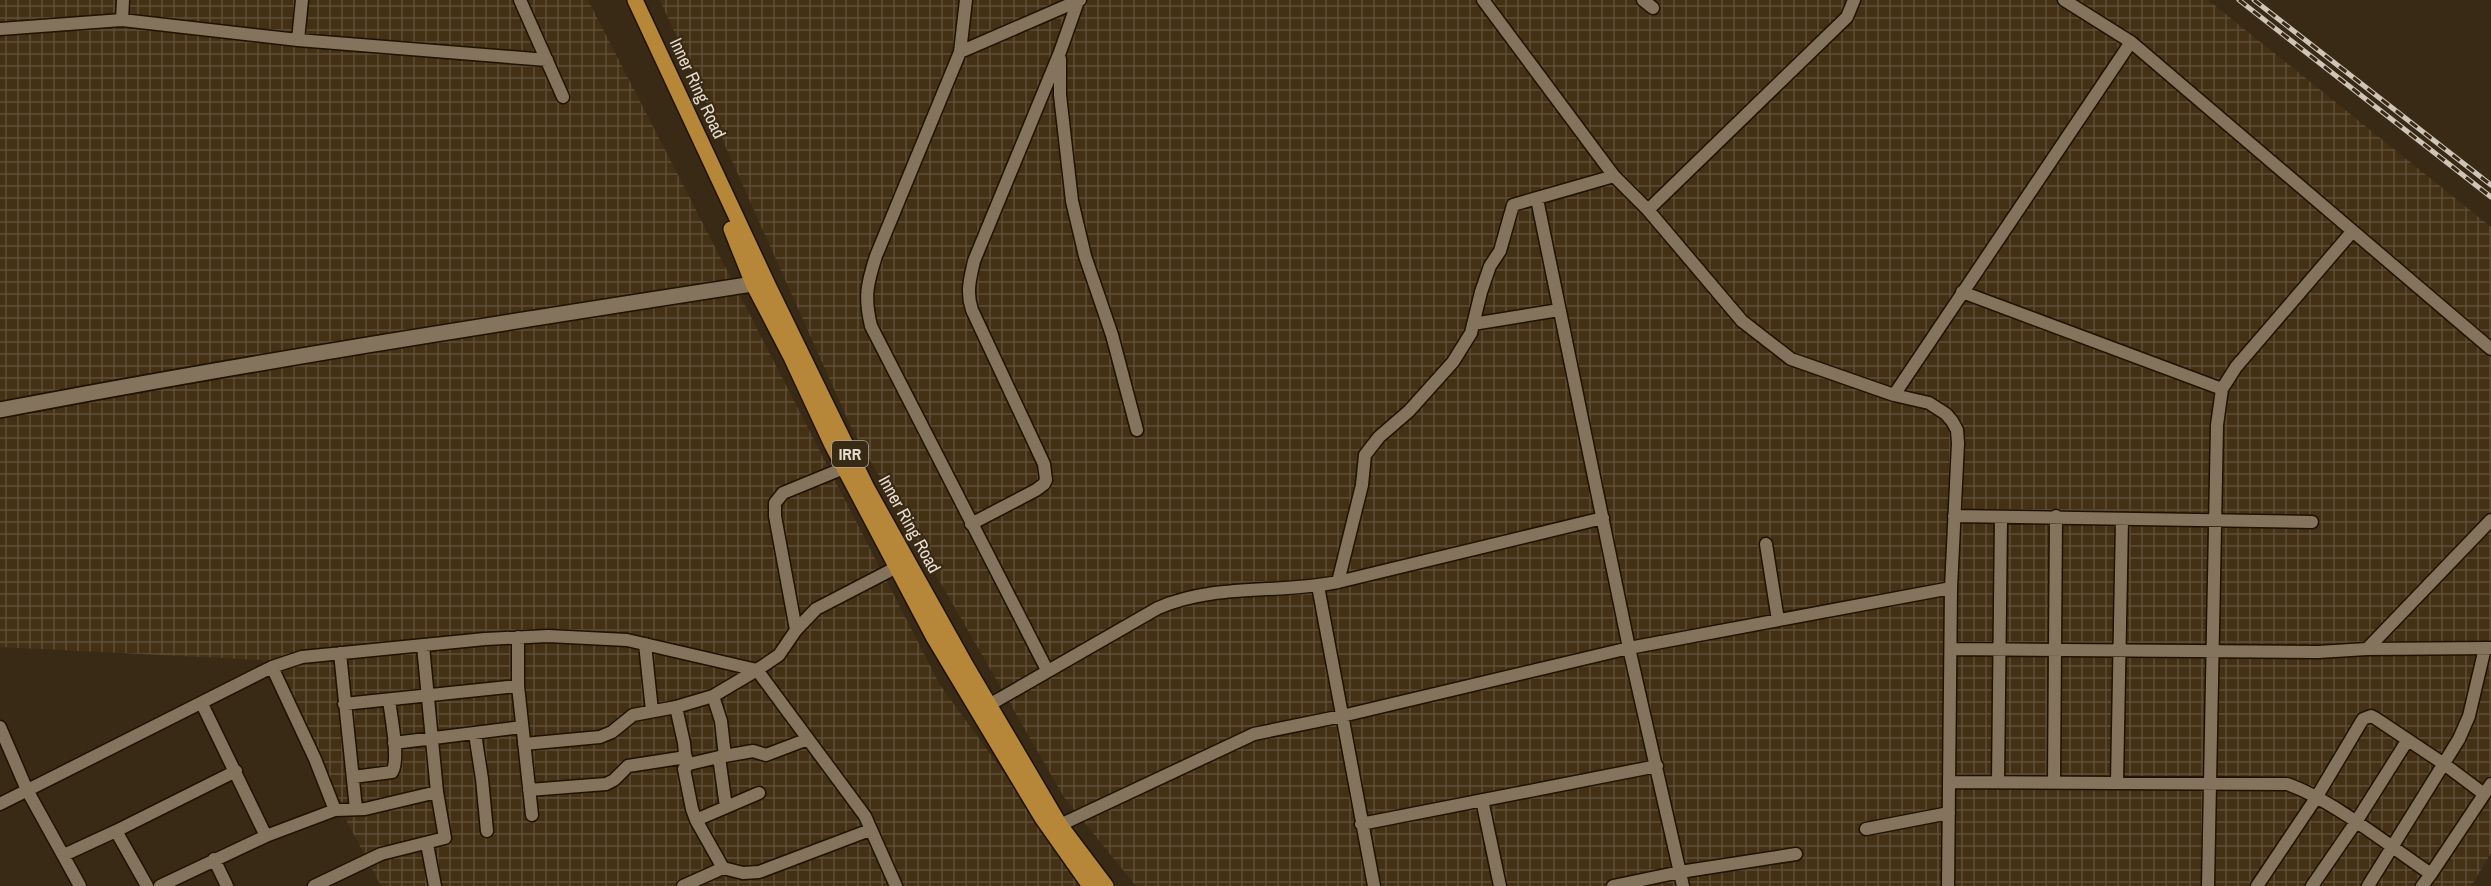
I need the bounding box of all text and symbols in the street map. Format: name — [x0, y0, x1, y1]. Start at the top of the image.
street label: Inner Ring Road — [664, 34, 732, 142]
road number: IRR — [832, 441, 868, 467]
street label: Inner Ring Road — [873, 471, 947, 577]

